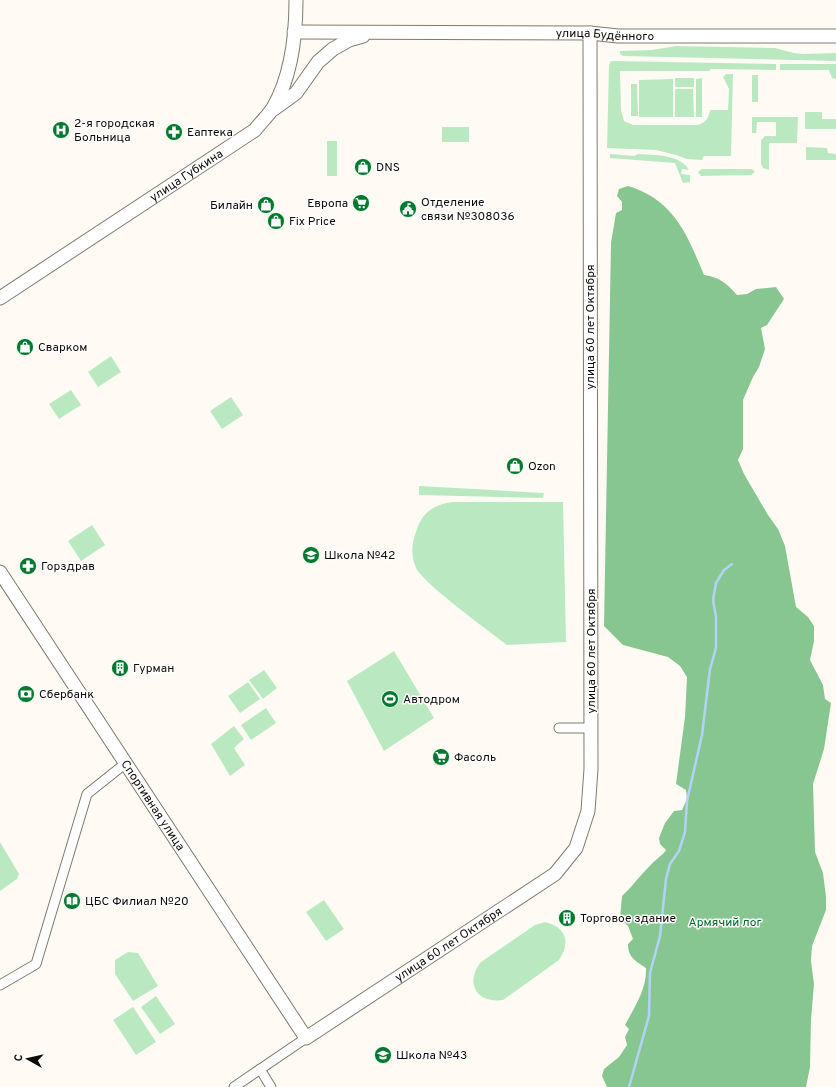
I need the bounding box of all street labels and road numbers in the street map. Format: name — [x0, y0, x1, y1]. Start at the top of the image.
street label: улица Будённого — [556, 26, 654, 45]
street label: улица Губкина — [147, 146, 226, 206]
street label: улица 60 лет Октября — [583, 264, 599, 390]
street label: улица 60 лет Октября — [584, 588, 600, 714]
street label: Спортивная улица — [117, 757, 188, 854]
street label: улица 60 лет Октября — [392, 904, 506, 986]

